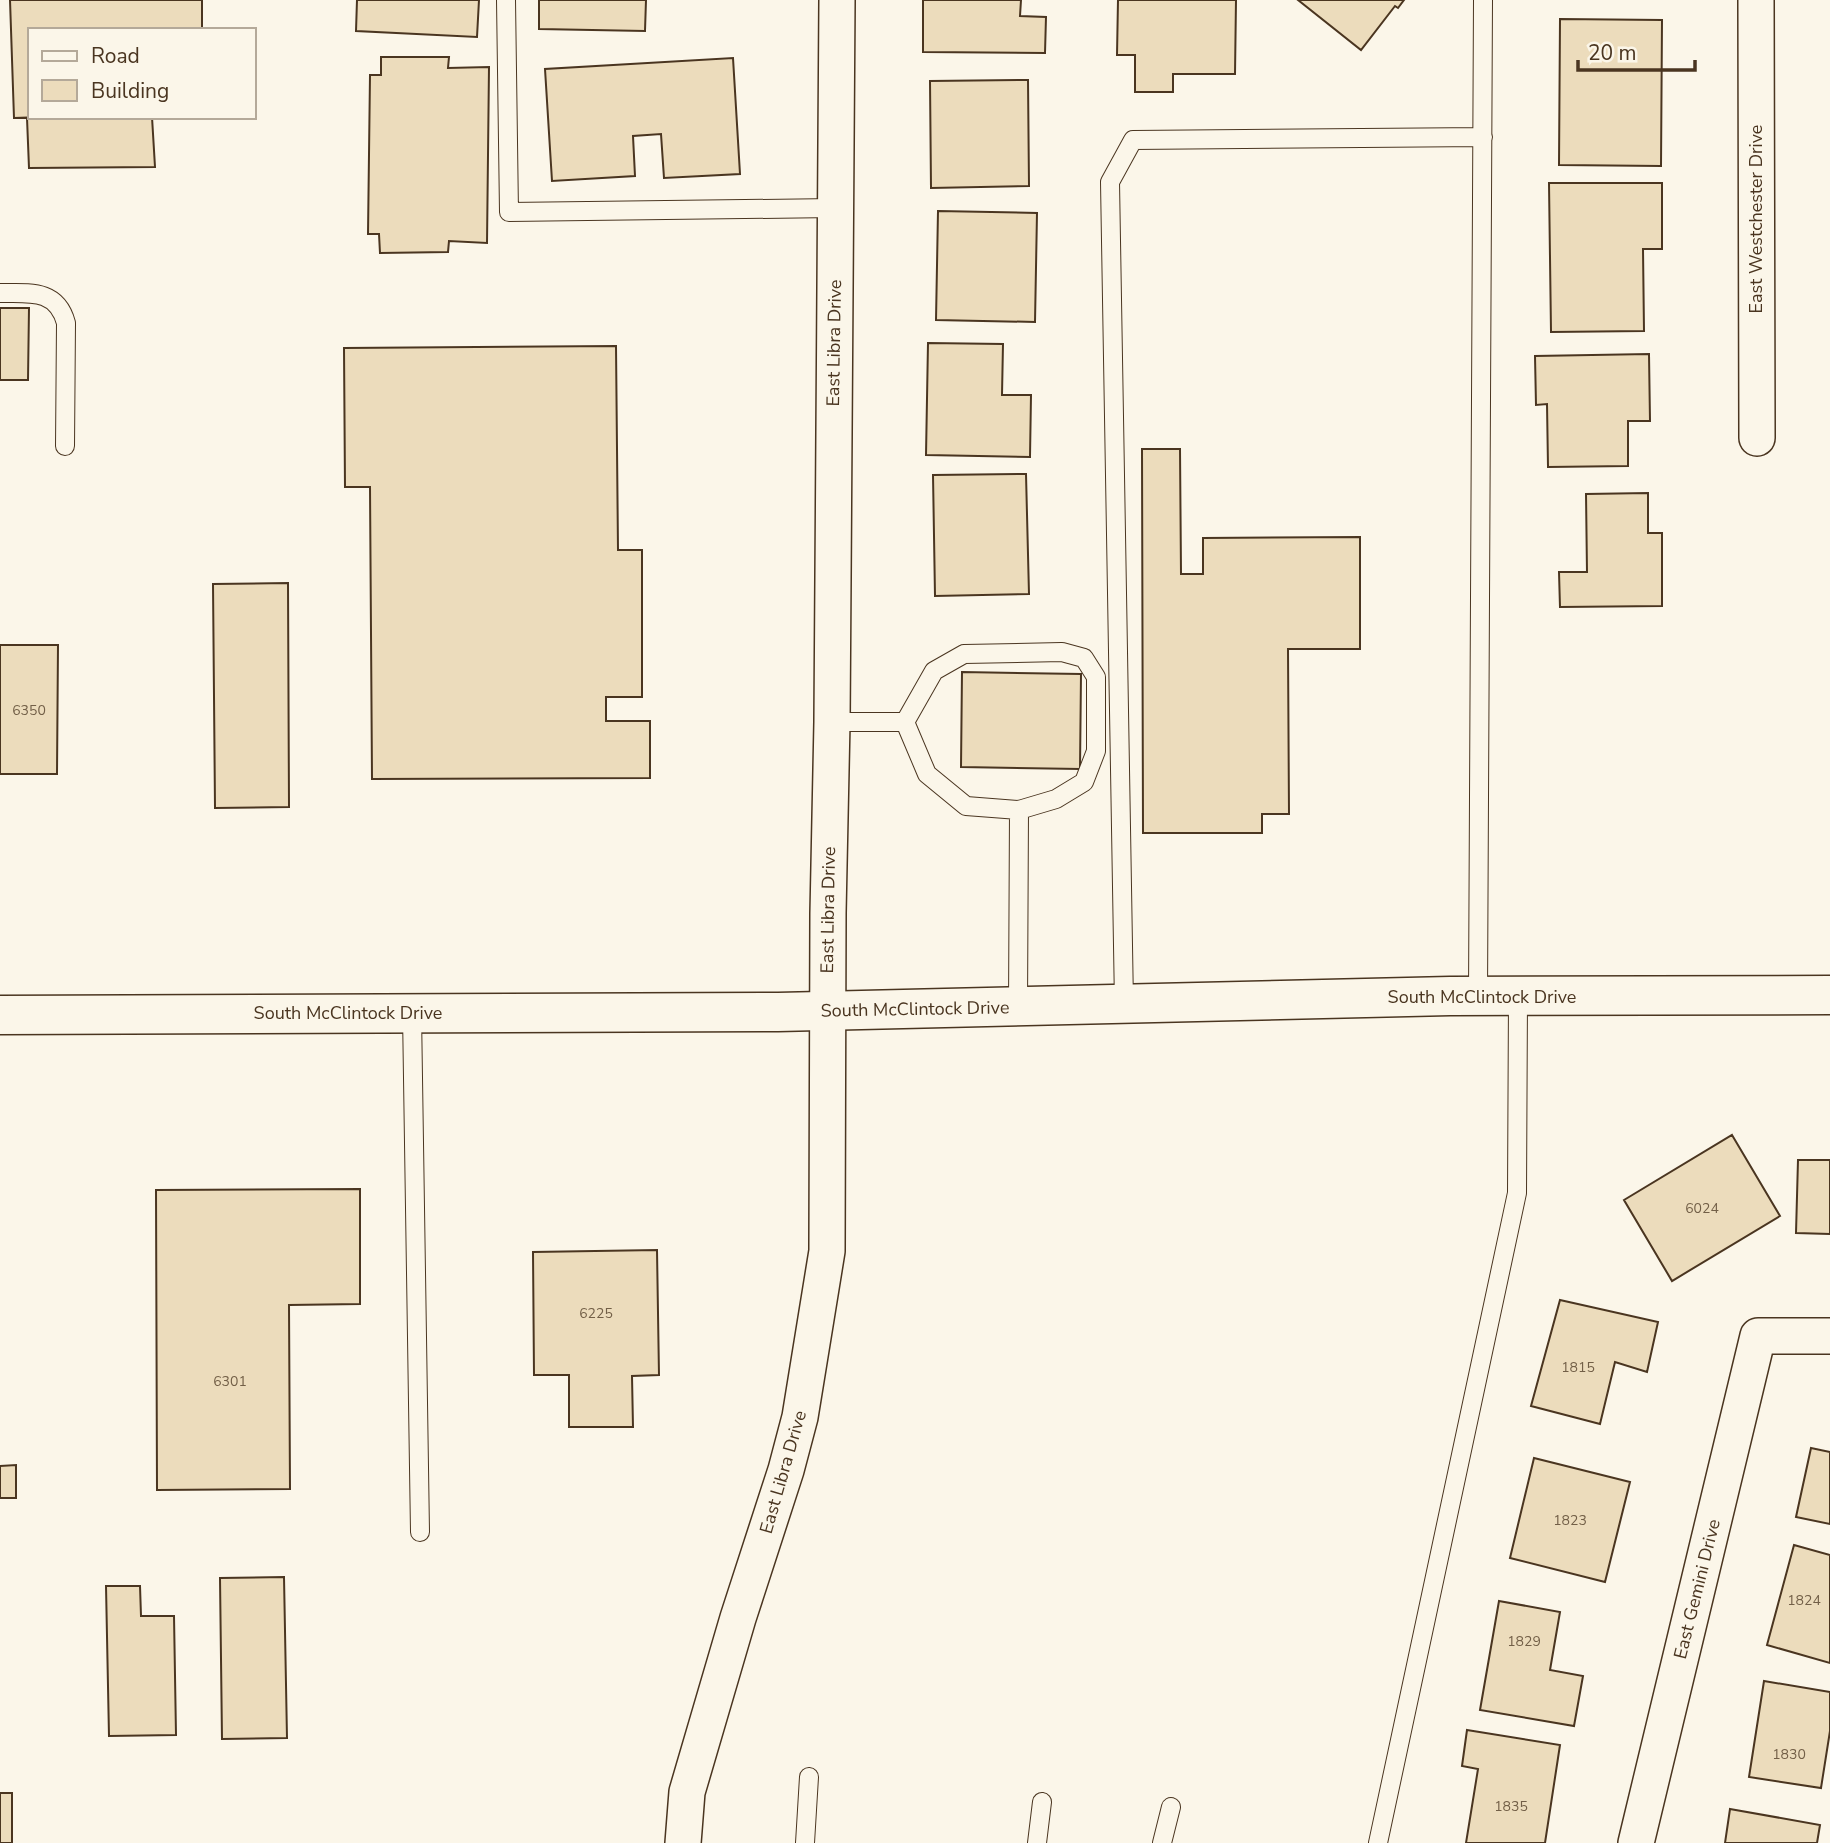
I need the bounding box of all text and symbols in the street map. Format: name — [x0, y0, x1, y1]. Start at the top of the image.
legend — [28, 28, 256, 119]
scale bar — [1578, 28, 1695, 72]
text: 20 m — [1588, 39, 1637, 67]
text: Road — [91, 42, 140, 70]
text: Building — [91, 77, 169, 105]
street label: East Westchester Drive — [1744, 125, 1768, 313]
street label: East Libra Drive — [821, 279, 847, 407]
house number: 6350 — [12, 701, 46, 720]
street label: East Libra Drive — [815, 846, 841, 974]
street label: South McClintock Drive — [1388, 985, 1576, 1009]
street label: South McClintock Drive — [820, 995, 1010, 1023]
street label: South McClintock Drive — [254, 1001, 442, 1025]
house number: 6024 — [1685, 1199, 1719, 1218]
house number: 6225 — [579, 1304, 613, 1323]
house number: 1815 — [1561, 1358, 1595, 1377]
house number: 6301 — [213, 1372, 247, 1391]
street label: East Libra Drive — [754, 1408, 812, 1536]
house number: 1823 — [1553, 1511, 1587, 1530]
street label: East Gemini Drive — [1668, 1517, 1726, 1661]
house number: 1824 — [1787, 1591, 1821, 1610]
house number: 1829 — [1507, 1632, 1541, 1651]
house number: 1830 — [1772, 1745, 1806, 1764]
house number: 1835 — [1494, 1797, 1528, 1816]

